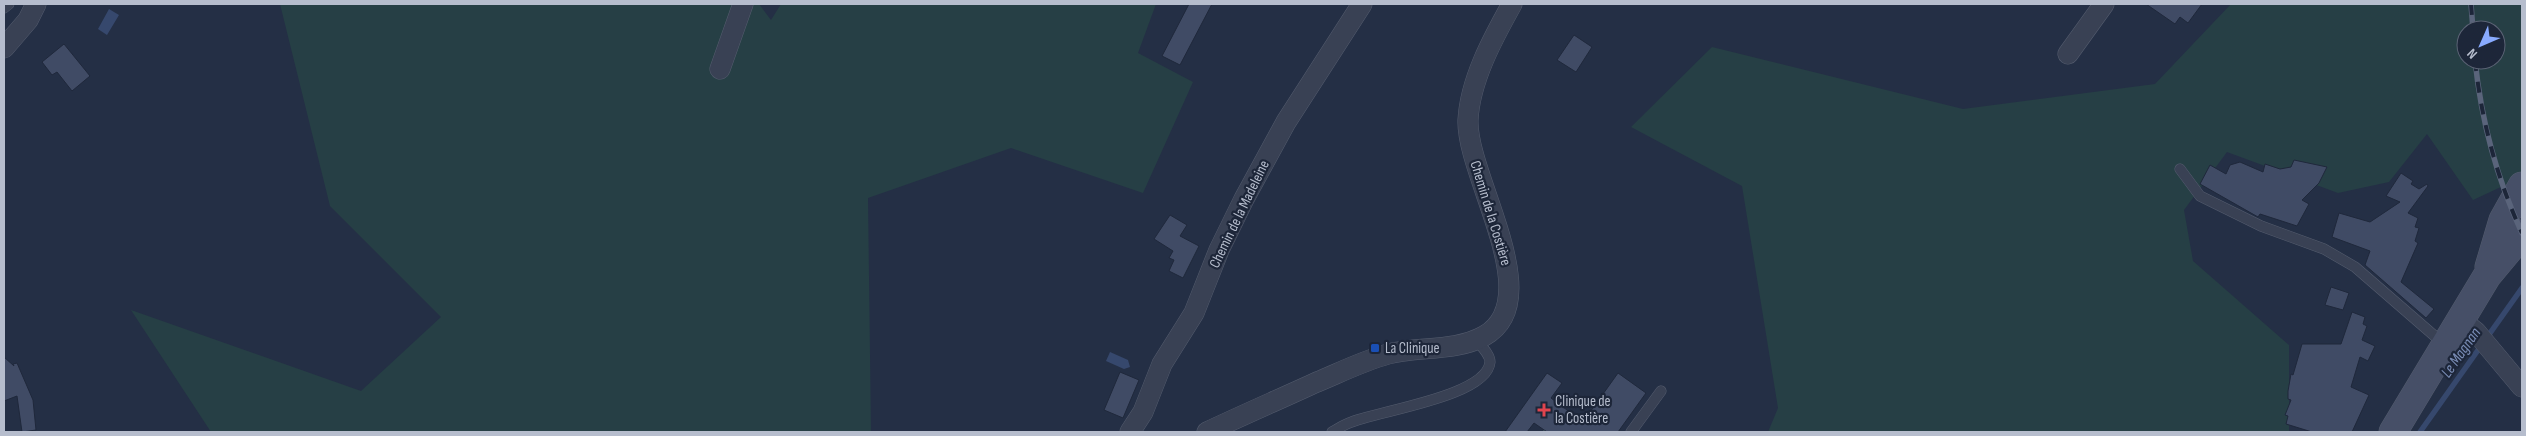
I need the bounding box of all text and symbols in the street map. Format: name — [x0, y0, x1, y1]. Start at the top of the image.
north arrow — [2456, 20, 2506, 70]
text: N — [2464, 45, 2481, 62]
street label: Chemin de la Madeleine — [1205, 157, 1274, 271]
street label: Chemin de la Costière — [1466, 158, 1516, 268]
water label: Le Magnan — [2437, 324, 2485, 381]
place label: La Clinique — [1385, 339, 1440, 358]
marker: La Clinique — [1369, 342, 1381, 354]
place label: Clinique de la Costière — [1555, 392, 1611, 428]
marker: Clinique de la Costière — [1537, 403, 1551, 417]

